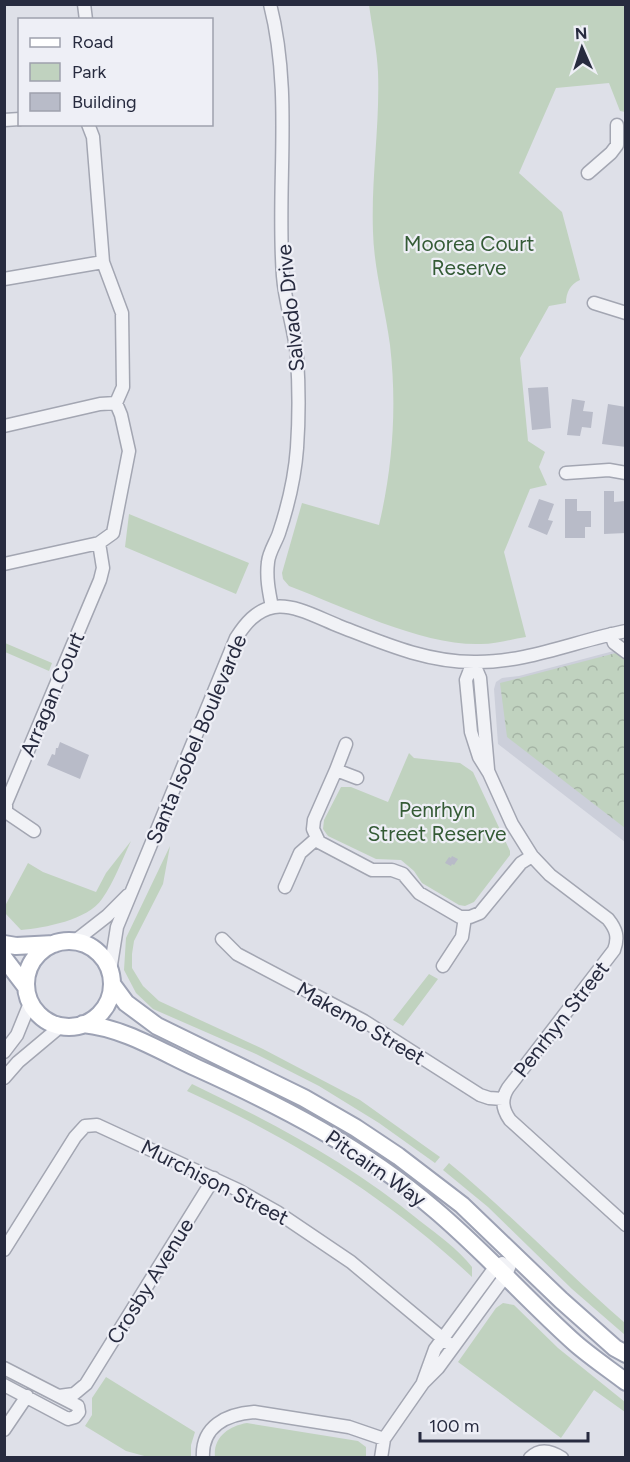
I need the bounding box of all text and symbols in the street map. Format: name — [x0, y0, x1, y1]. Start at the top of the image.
legend — [18, 18, 213, 126]
north arrow — [552, 18, 612, 78]
text: N — [575, 24, 588, 43]
text: Road — [72, 31, 113, 53]
text: Park — [72, 61, 107, 83]
text: Building — [72, 91, 137, 113]
park label: Moorea Court Reserve — [404, 231, 534, 280]
street label: Salvado Drive — [271, 243, 309, 373]
street label: Arragan Court — [14, 628, 90, 760]
street label: Santa Isobel Boulevarde — [141, 630, 251, 848]
park label: Penrhyn Street Reserve — [367, 797, 507, 846]
street label: Penrhyn Street — [508, 956, 614, 1082]
street label: Makemo Street — [292, 976, 430, 1070]
street label: Pitcairn Way — [321, 1124, 431, 1212]
street label: Murchison Street — [137, 1134, 293, 1230]
street label: Crosby Avenue — [101, 1214, 199, 1348]
scale bar — [420, 1405, 588, 1443]
text: 100 m — [429, 1415, 479, 1437]

